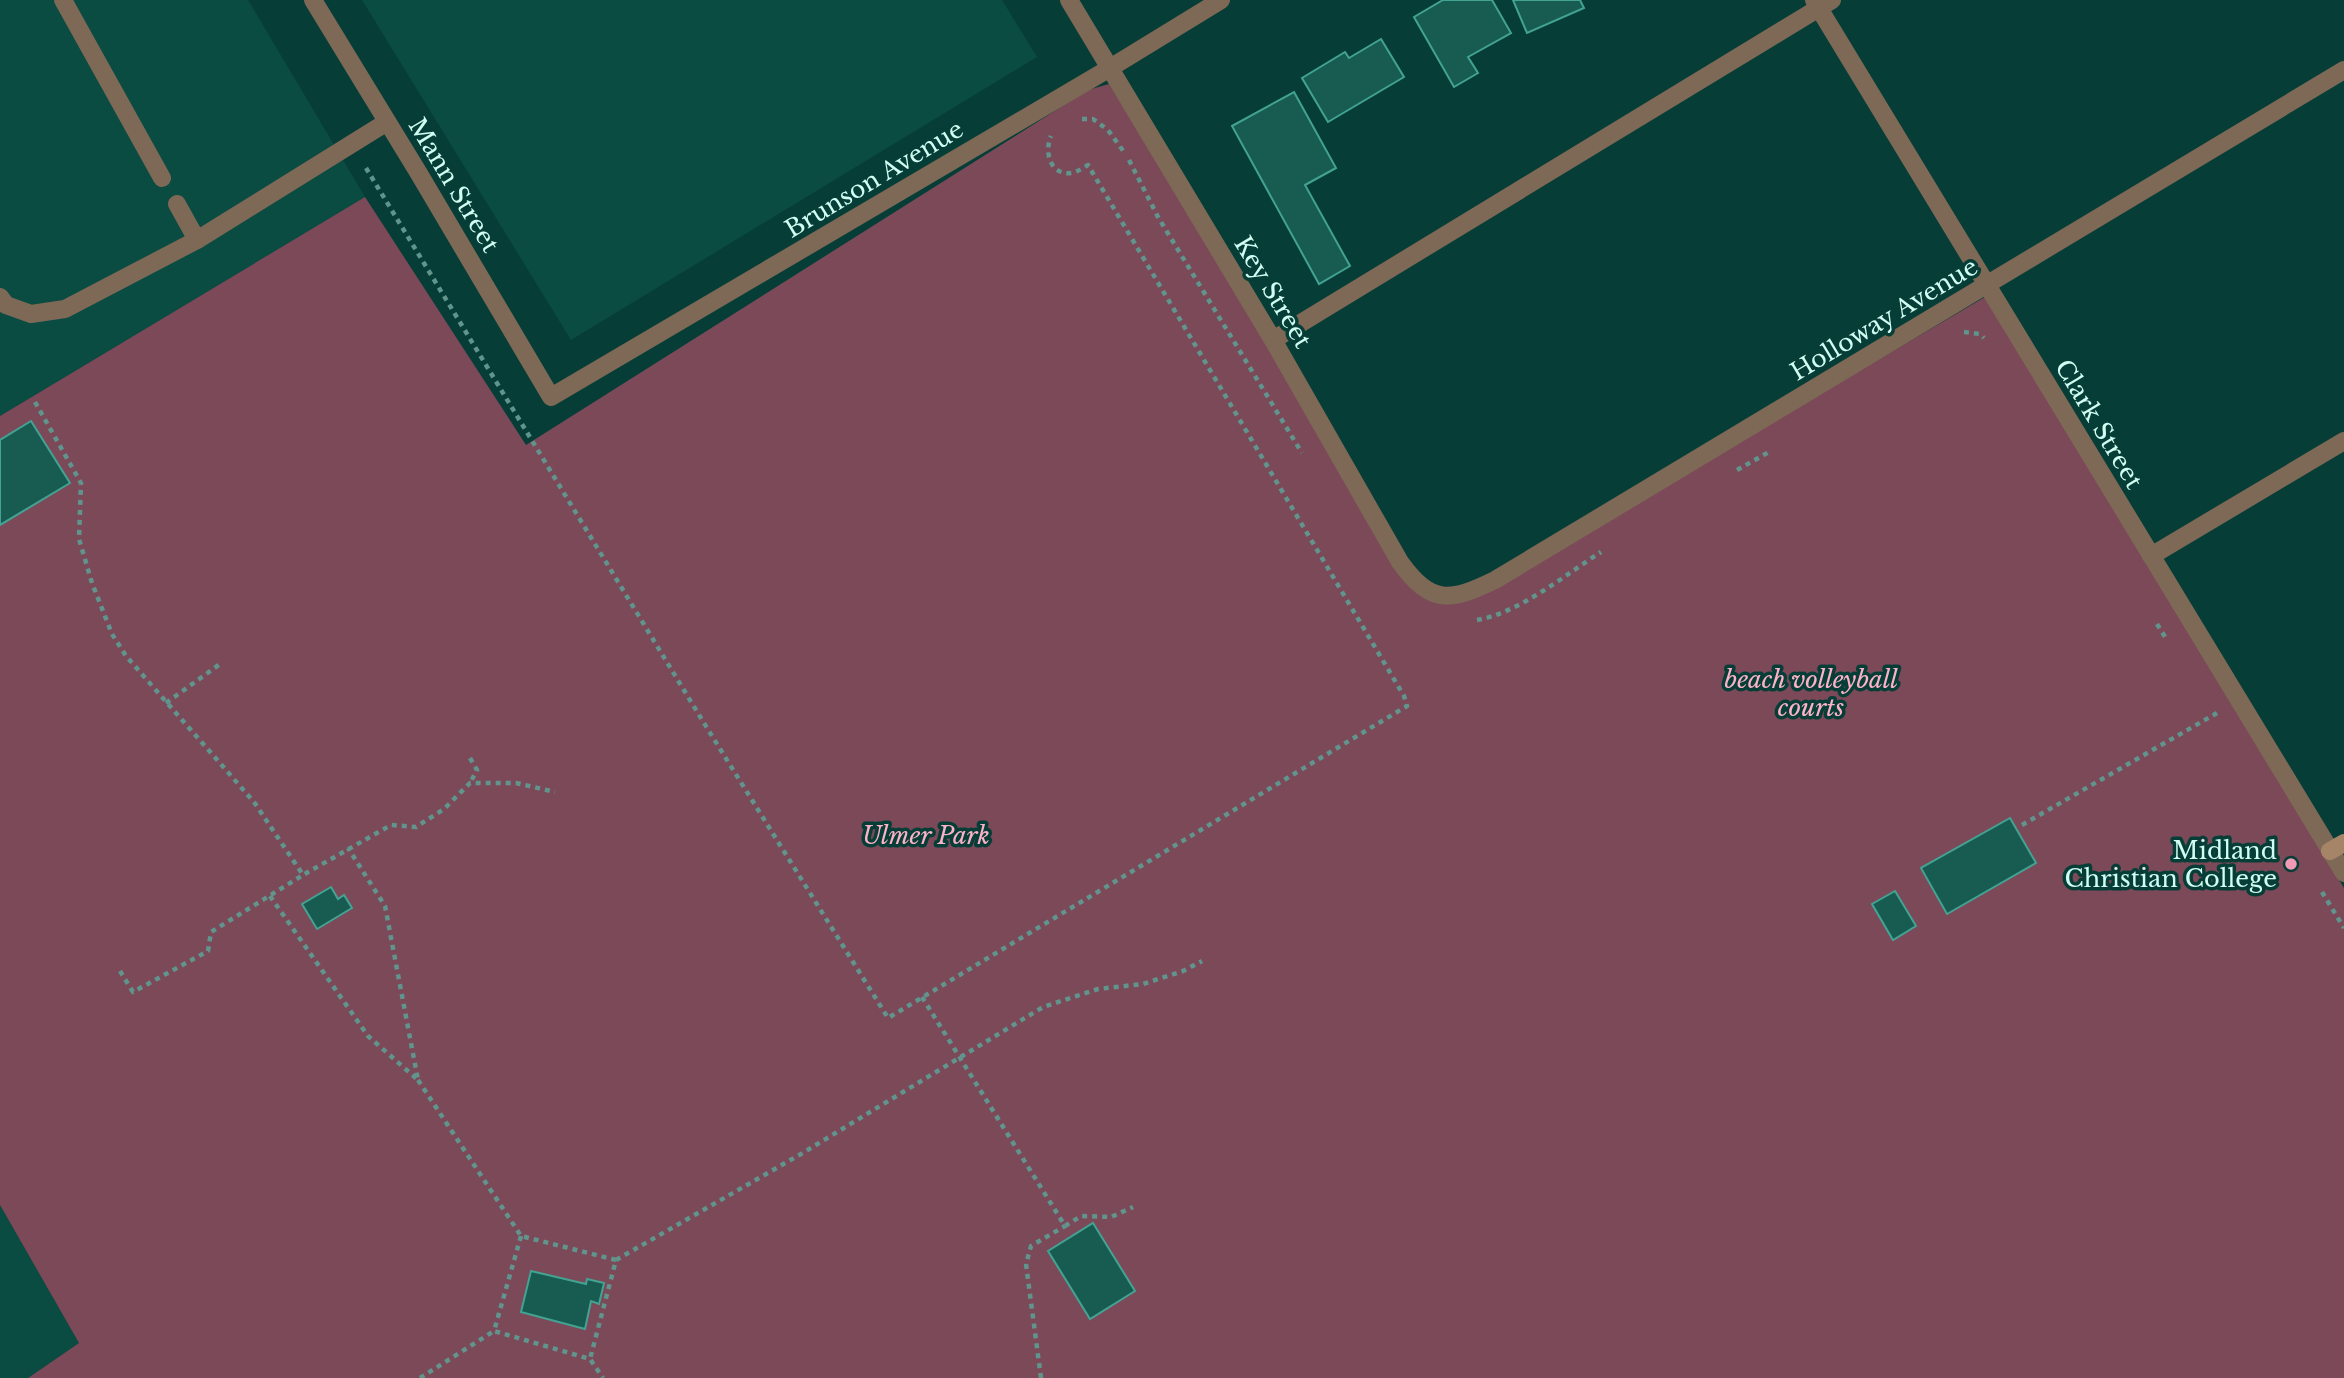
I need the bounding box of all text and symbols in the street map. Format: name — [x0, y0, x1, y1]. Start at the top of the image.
street label: Mann Street — [403, 113, 505, 257]
street label: Brunson Avenue — [780, 114, 968, 244]
street label: Key Street — [1228, 231, 1318, 353]
street label: Holloway Avenue — [1785, 252, 1983, 386]
street label: Clark Street — [2049, 354, 2149, 494]
park label: beach volleyball courts — [1724, 665, 1898, 722]
park label: Ulmer Park — [862, 821, 990, 850]
place label: Midland Christian College — [2064, 836, 2277, 893]
marker: Midland Christian College — [2283, 856, 2299, 872]

